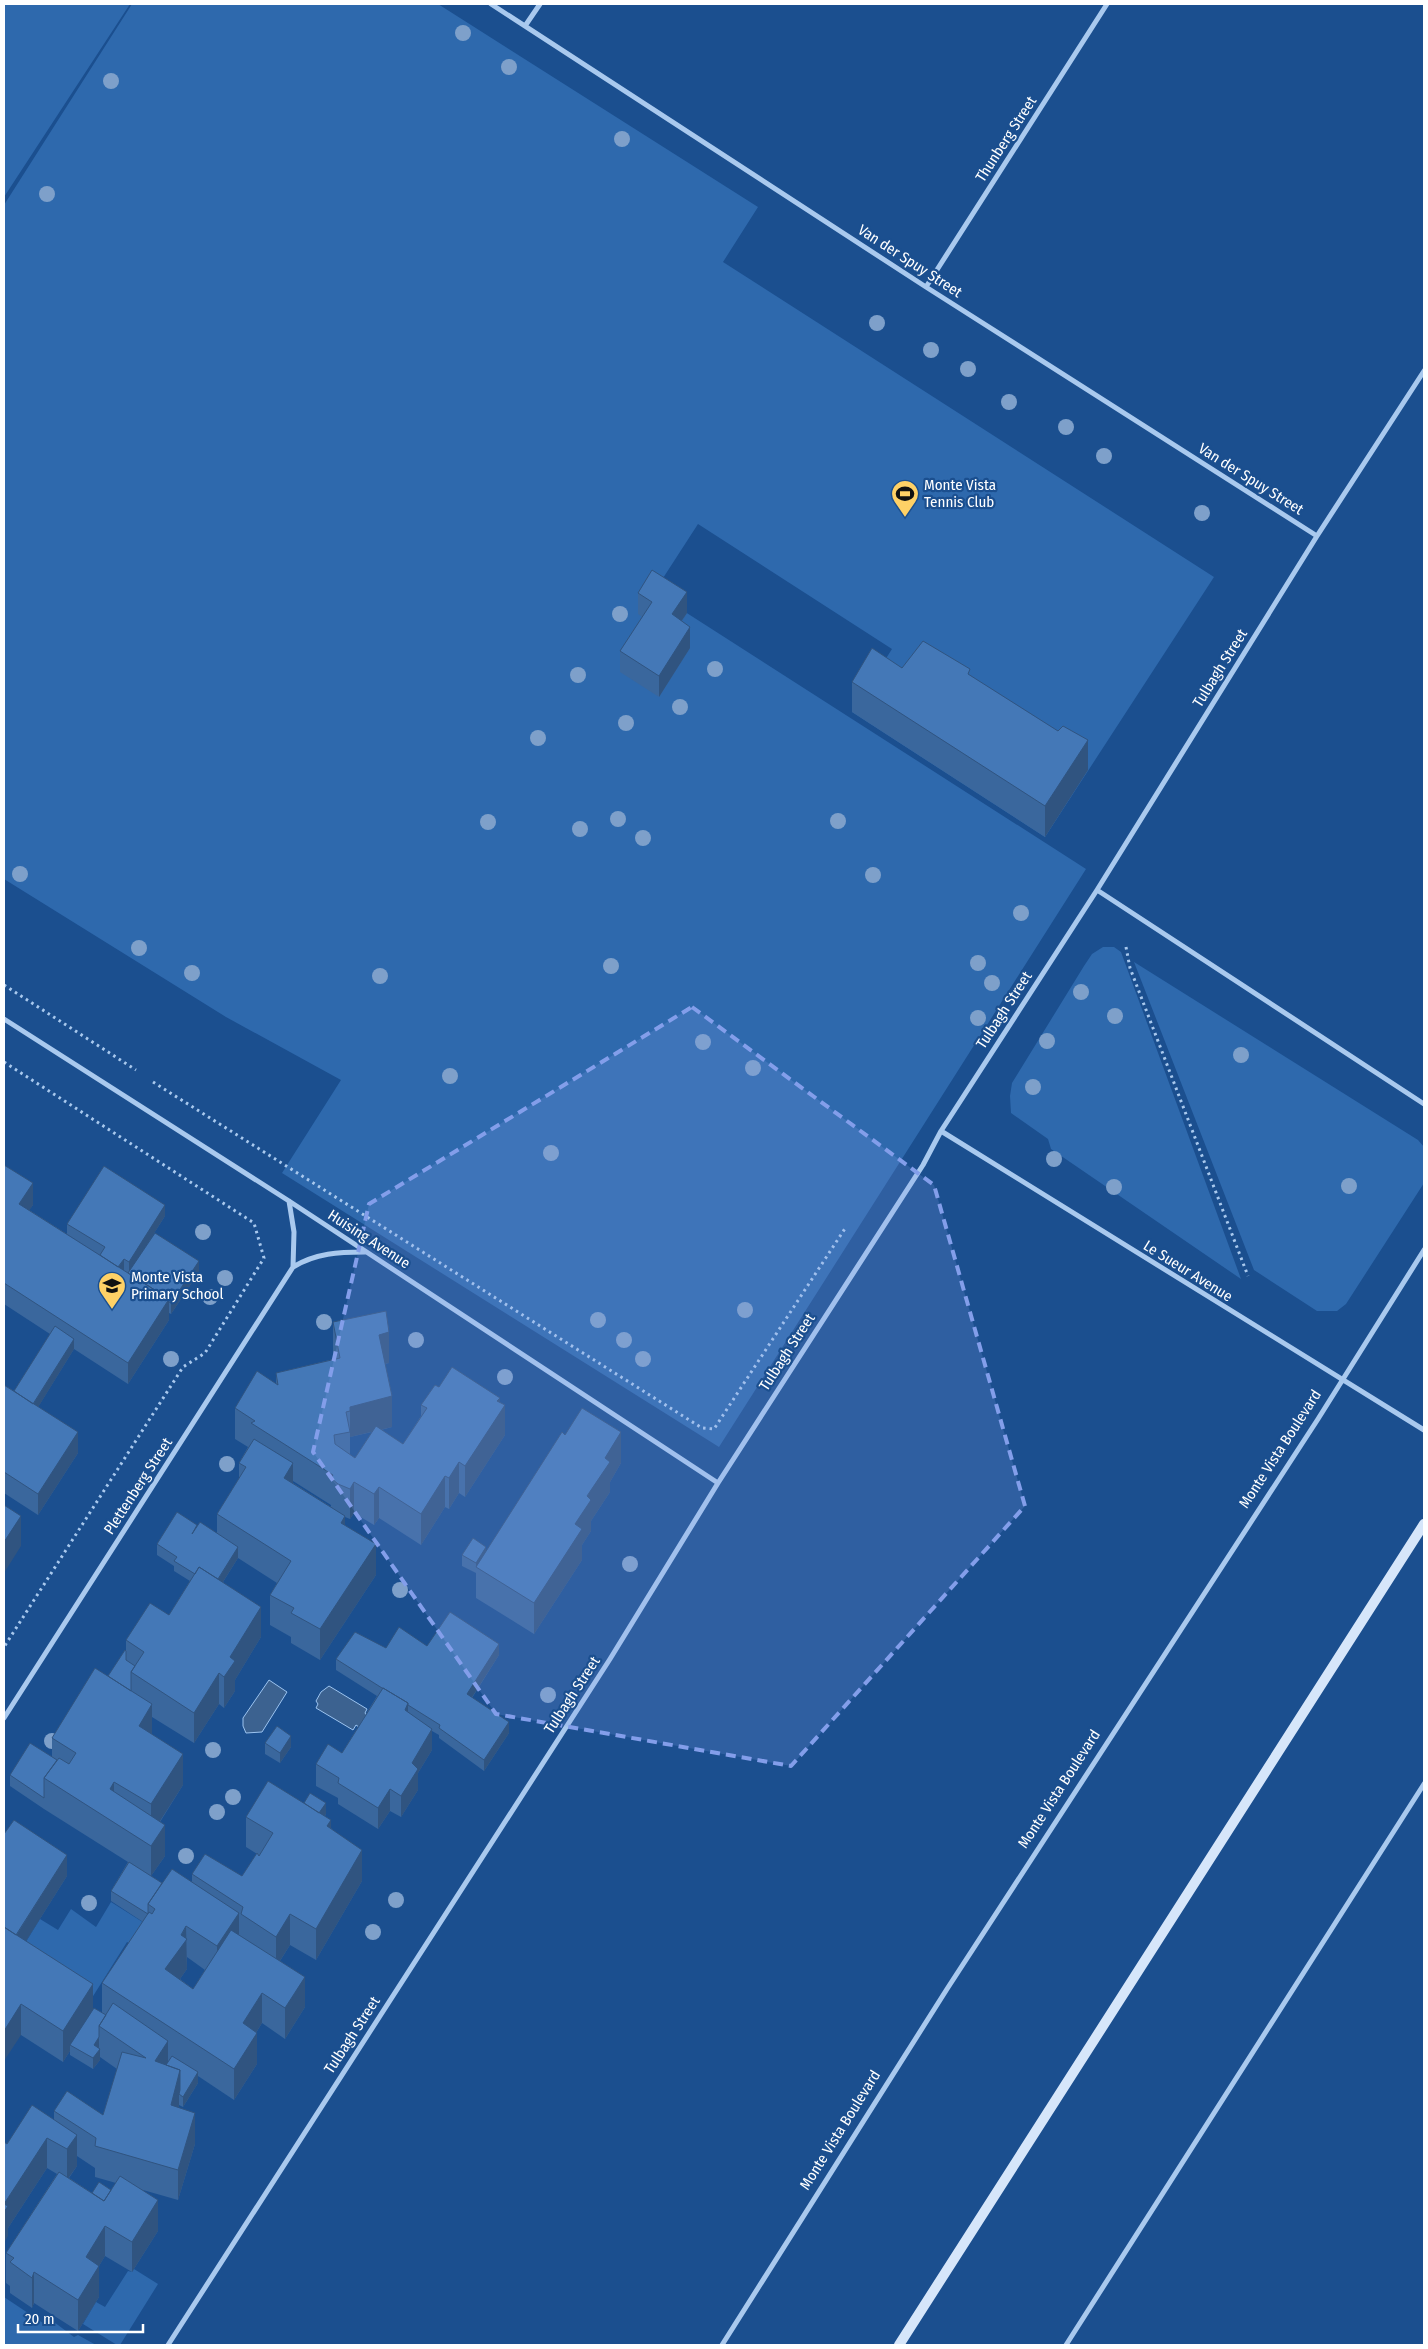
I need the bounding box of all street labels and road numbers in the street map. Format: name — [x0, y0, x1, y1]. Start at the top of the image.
street label: Thunberg Street — [972, 93, 1040, 185]
street label: Van der Spuy Street — [855, 221, 965, 301]
street label: Van der Spuy Street — [1195, 439, 1307, 519]
street label: Tulbagh Street — [1189, 626, 1251, 710]
street label: Tulbagh Street — [972, 968, 1036, 1052]
street label: Huising Avenue — [324, 1206, 414, 1272]
street label: Le Sueur Avenue — [1140, 1236, 1236, 1306]
street label: Tulbagh Street — [755, 1310, 819, 1394]
street label: Monte Vista Boulevard — [1235, 1386, 1325, 1512]
street label: Plettenberg Street — [100, 1434, 176, 1538]
street label: Tulbagh Street — [540, 1653, 604, 1737]
street label: Monte Vista Boulevard — [1014, 1726, 1104, 1852]
street label: Tulbagh Street — [320, 1993, 384, 2077]
street label: Monte Vista Boulevard — [796, 2067, 884, 2193]

